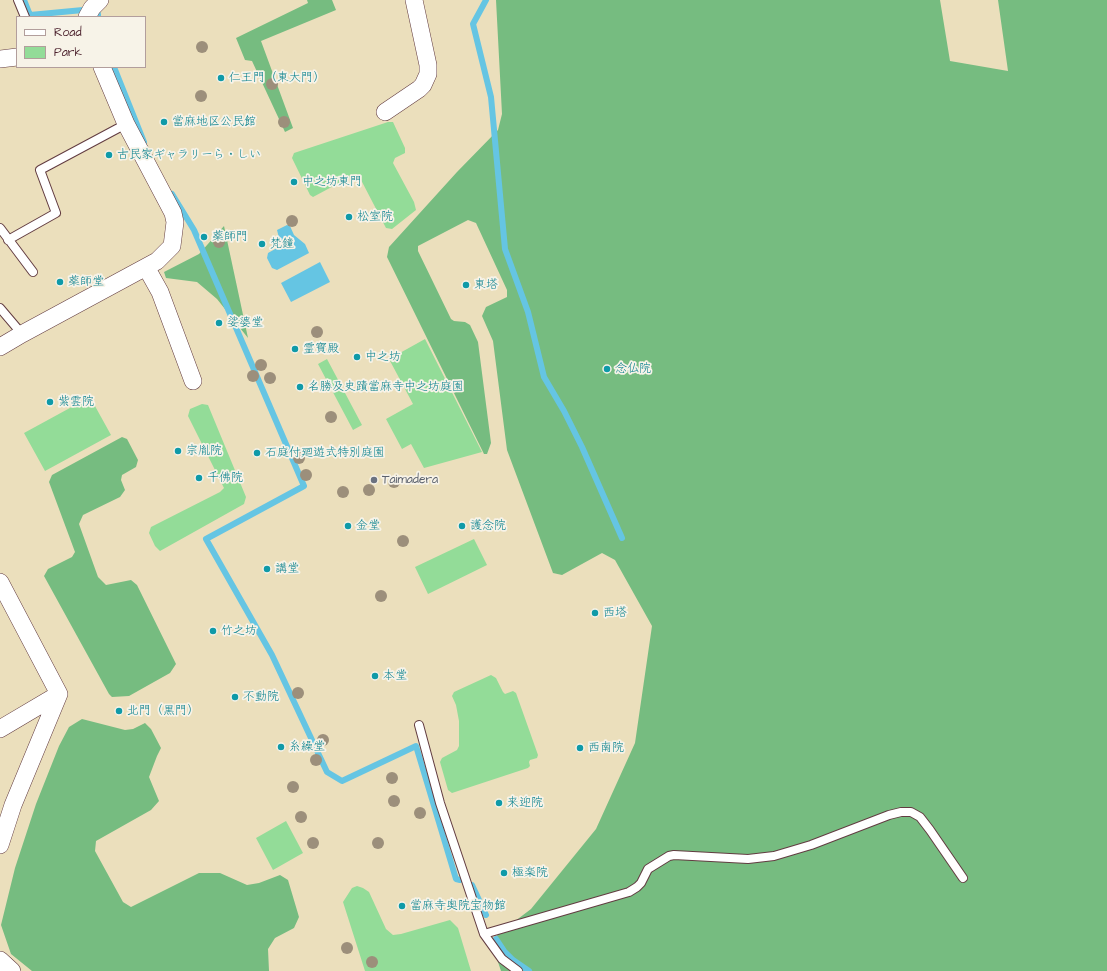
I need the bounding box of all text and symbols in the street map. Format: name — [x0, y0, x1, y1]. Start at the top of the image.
legend — [16, 16, 146, 68]
text: Road — [54, 24, 82, 41]
text: Park — [54, 44, 82, 61]
place label: 仁王門（東大門） — [229, 71, 325, 85]
marker: 仁王門（東大門） — [216, 73, 226, 83]
place label: 當麻地区公民館 — [172, 115, 256, 129]
marker: 當麻地区公民館 — [159, 117, 169, 127]
place label: 古民家ギャラリーら・しい — [117, 148, 261, 162]
marker: 古民家ギャラリーら・しい — [104, 150, 114, 160]
place label: 中之坊東門 — [302, 175, 362, 189]
marker: 中之坊東門 — [289, 177, 299, 187]
place label: 松室院 — [357, 210, 393, 224]
marker: 松室院 — [344, 212, 354, 222]
place label: 薬師門 — [212, 230, 248, 244]
marker: 薬師門 — [199, 232, 209, 242]
place label: 梵鐘 — [270, 237, 294, 251]
marker: 梵鐘 — [257, 239, 267, 249]
place label: 薬師堂 — [68, 275, 104, 289]
marker: 薬師堂 — [55, 277, 65, 287]
place label: 東塔 — [474, 278, 498, 292]
marker: 東塔 — [461, 280, 471, 290]
place label: 娑婆堂 — [227, 316, 263, 330]
marker: 娑婆堂 — [214, 318, 224, 328]
place label: 霊寳殿 — [303, 342, 339, 356]
marker: 霊寳殿 — [290, 344, 300, 354]
place label: 中之坊 — [365, 350, 401, 364]
marker: 中之坊 — [352, 352, 362, 362]
place label: 念仏院 — [615, 362, 651, 376]
marker: 念仏院 — [602, 364, 612, 374]
place label: 名勝及史蹟當麻寺中之坊庭園 — [308, 380, 464, 394]
marker: 名勝及史蹟當麻寺中之坊庭園 — [295, 382, 305, 392]
place label: 紫雲院 — [58, 395, 94, 409]
marker: 紫雲院 — [45, 397, 55, 407]
place label: 宗胤院 — [186, 444, 222, 458]
marker: 宗胤院 — [173, 446, 183, 456]
place label: 石庭付廻遊式特別庭園 — [265, 446, 385, 460]
marker: 石庭付廻遊式特別庭園 — [252, 448, 262, 458]
place label: 千佛院 — [207, 471, 243, 485]
marker: 千佛院 — [194, 473, 204, 483]
place label: Taimadera — [382, 473, 438, 487]
marker: Taimadera — [369, 475, 379, 485]
place label: 金堂 — [356, 519, 380, 533]
place label: 護念院 — [470, 519, 506, 533]
marker: 金堂 — [343, 521, 353, 531]
marker: 護念院 — [457, 521, 467, 531]
place label: 講堂 — [275, 562, 299, 576]
marker: 講堂 — [262, 564, 272, 574]
place label: 西塔 — [603, 606, 627, 620]
marker: 西塔 — [590, 608, 600, 618]
place label: 竹之坊 — [221, 624, 257, 638]
marker: 竹之坊 — [208, 626, 218, 636]
place label: 本堂 — [383, 669, 407, 683]
marker: 本堂 — [370, 671, 380, 681]
place label: 不動院 — [243, 690, 279, 704]
marker: 不動院 — [230, 692, 240, 702]
place label: 北門（黒門） — [127, 704, 199, 718]
marker: 北門（黒門） — [114, 706, 124, 716]
place label: 糸繰堂 — [289, 740, 325, 754]
place label: 西南院 — [588, 741, 624, 755]
marker: 糸繰堂 — [276, 742, 286, 752]
marker: 西南院 — [575, 743, 585, 753]
place label: 来迎院 — [507, 796, 543, 810]
marker: 来迎院 — [494, 798, 504, 808]
place label: 極楽院 — [512, 866, 548, 880]
marker: 極楽院 — [499, 868, 509, 878]
place label: 當麻寺奥院宝物館 — [410, 899, 506, 913]
marker: 當麻寺奥院宝物館 — [397, 901, 407, 911]

